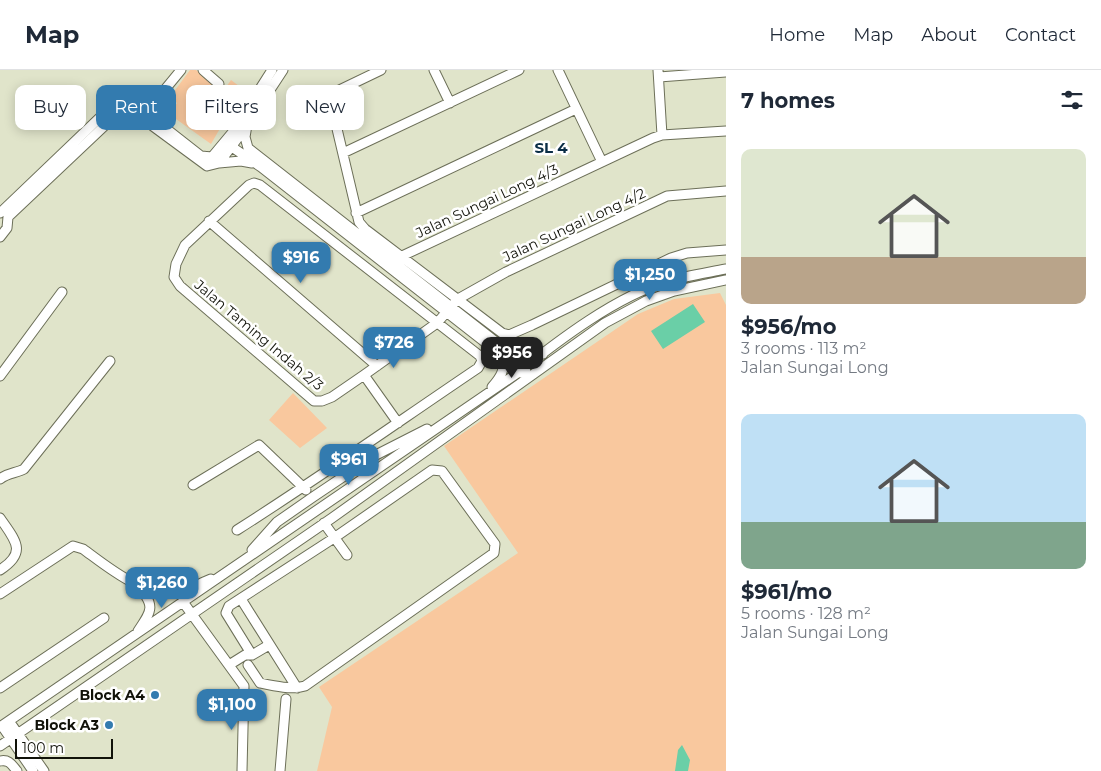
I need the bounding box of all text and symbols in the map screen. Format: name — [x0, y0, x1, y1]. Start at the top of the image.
text: Map — [25, 20, 79, 49]
text: Home — [769, 24, 825, 46]
text: Map — [853, 24, 893, 46]
text: About — [921, 24, 977, 46]
text: Contact — [1005, 24, 1076, 46]
chip: Buy — [15, 85, 86, 130]
chip: Rent — [96, 85, 176, 130]
chip: Filters — [186, 85, 276, 130]
chip: New — [286, 85, 364, 130]
icon: filters — [1058, 86, 1086, 114]
text: 7 homes — [741, 88, 835, 113]
district label: SL 4 — [534, 138, 568, 157]
street label: Jalan Sungai Long 4/3 — [412, 160, 561, 242]
icon: home — [869, 181, 959, 271]
street label: Jalan Sungai Long 4/2 — [499, 184, 648, 266]
pin: $916 — [271, 242, 331, 284]
text: $916 — [283, 248, 319, 267]
pin: $1,250 — [609, 258, 691, 301]
text: $1,250 — [625, 265, 675, 284]
street label: Jalan Taming Indah 2/3 — [190, 275, 327, 394]
text: $956/mo — [741, 314, 836, 339]
pin: $726 — [364, 326, 424, 369]
text: $726 — [374, 333, 414, 352]
pin: $956 — [482, 336, 542, 379]
text: 3 rooms · 113 m² — [741, 339, 866, 358]
text: $956 — [492, 343, 532, 362]
text: Jalan Sungai Long — [741, 358, 889, 377]
pin: $961 — [319, 444, 379, 486]
icon: home — [869, 446, 959, 536]
text: $961 — [331, 450, 367, 469]
pin: $1,260 — [121, 566, 203, 609]
text: $1,260 — [136, 573, 188, 592]
text: $961/mo — [741, 579, 832, 604]
text: 5 rooms · 128 m² — [741, 604, 871, 623]
text: Jalan Sungai Long — [741, 623, 889, 642]
place label: Block A4 — [79, 686, 145, 704]
pin: $1,100 — [191, 688, 273, 731]
marker: Block A4 — [149, 689, 161, 701]
text: $1,100 — [208, 695, 256, 714]
place label: Block A3 — [34, 716, 99, 734]
marker: Block A3 — [103, 719, 115, 731]
scale bar — [15, 736, 112, 759]
text: 100 m — [22, 739, 64, 757]

